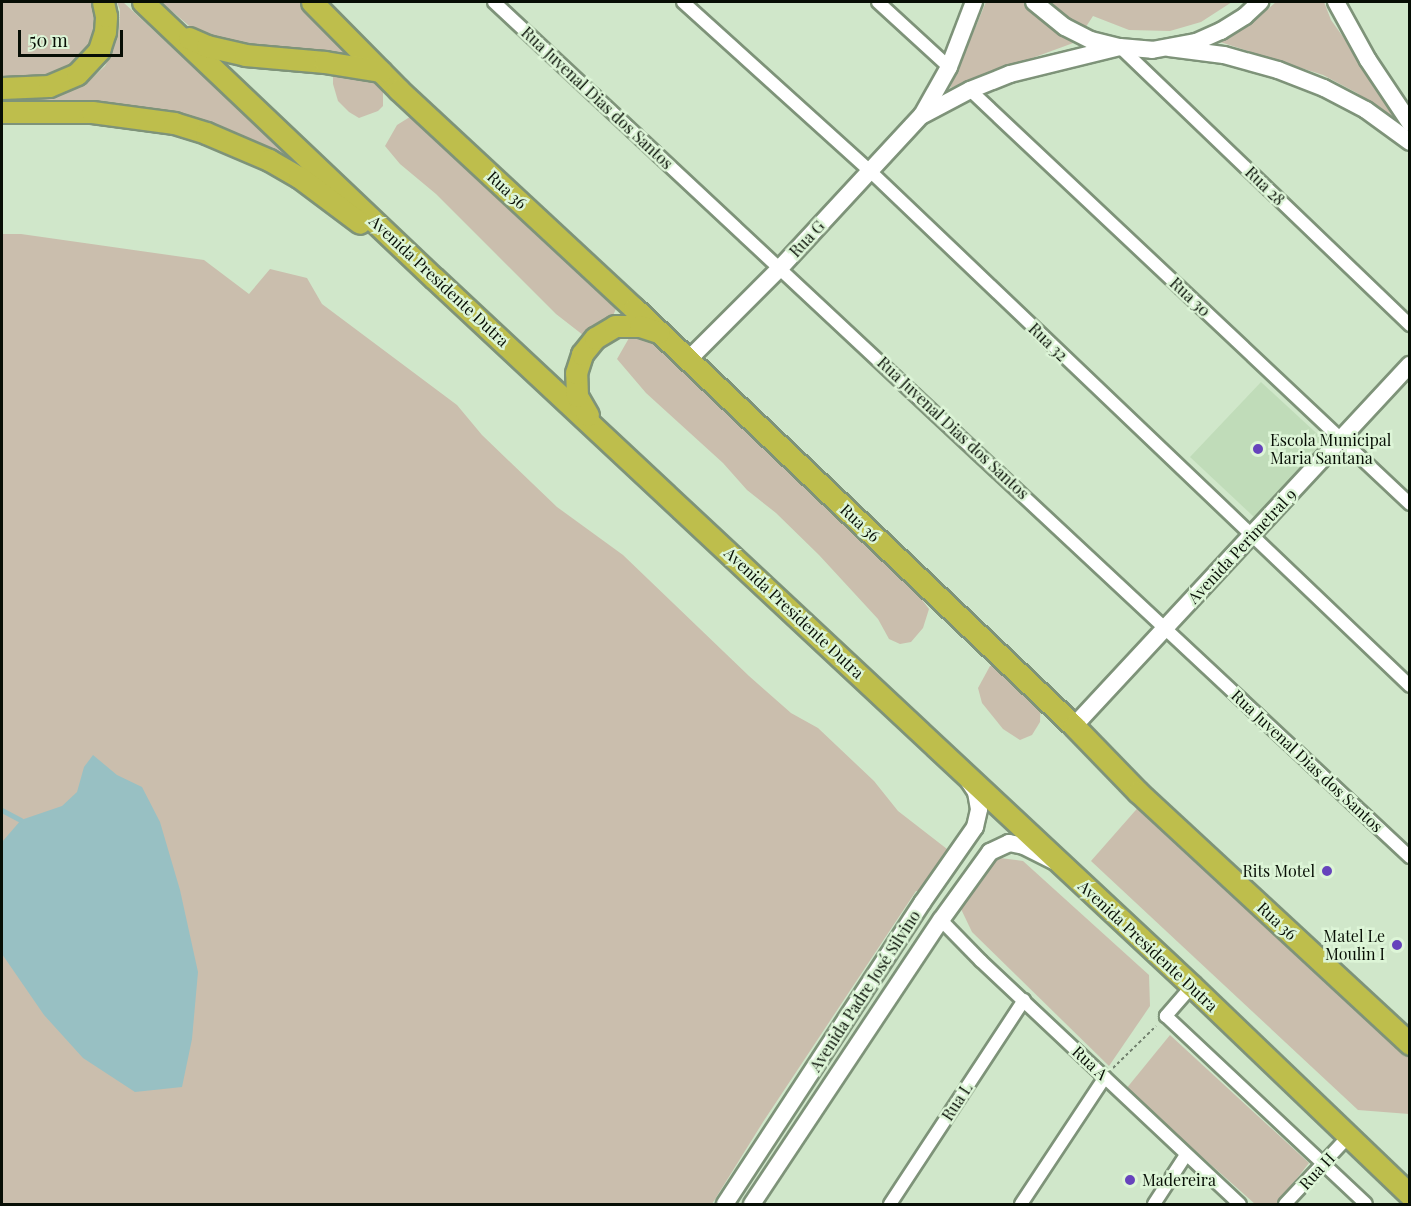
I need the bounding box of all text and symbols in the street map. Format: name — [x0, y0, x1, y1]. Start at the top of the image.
scale bar — [21, 18, 126, 56]
street label: Rua Juvenal Dias dos Santos — [517, 23, 677, 173]
text: 50 m — [29, 28, 68, 52]
street label: Rua 28 — [1241, 163, 1289, 209]
street label: Rua 36 — [483, 167, 531, 213]
street label: Avenida Presidente Dutra — [365, 211, 513, 351]
street label: Rua G — [785, 217, 829, 261]
street label: Rua 30 — [1166, 273, 1214, 321]
street label: Rua 32 — [1025, 319, 1071, 365]
street label: Rua Juvenal Dias dos Santos — [873, 353, 1033, 503]
place label: Escola Municipal Maria Santana — [1270, 430, 1391, 468]
marker: Escola Municipal Maria Santana — [1251, 442, 1265, 456]
street label: Avenida Perimetral 9 — [1184, 485, 1300, 607]
street label: Rua 36 — [836, 500, 884, 546]
street label: Avenida Presidente Dutra — [720, 543, 868, 683]
street label: Rua Juvenal Dias dos Santos — [1227, 686, 1387, 836]
place label: Rits Motel — [1242, 861, 1315, 881]
marker: Rits Motel — [1320, 864, 1334, 878]
street label: Avenida Presidente Dutra — [1074, 876, 1222, 1016]
street label: Rua 36 — [1253, 898, 1301, 944]
street label: Avenida Padre José Silvino — [806, 907, 924, 1075]
place label: Matel Le Moulin I — [1323, 926, 1385, 964]
marker: Matel Le Moulin I — [1390, 938, 1404, 952]
street label: Rua A — [1068, 1042, 1112, 1084]
street label: Rua L — [938, 1080, 976, 1124]
street label: Rua H — [1295, 1148, 1339, 1194]
place label: Madereira — [1142, 1170, 1216, 1190]
marker: Madereira — [1123, 1173, 1137, 1187]

